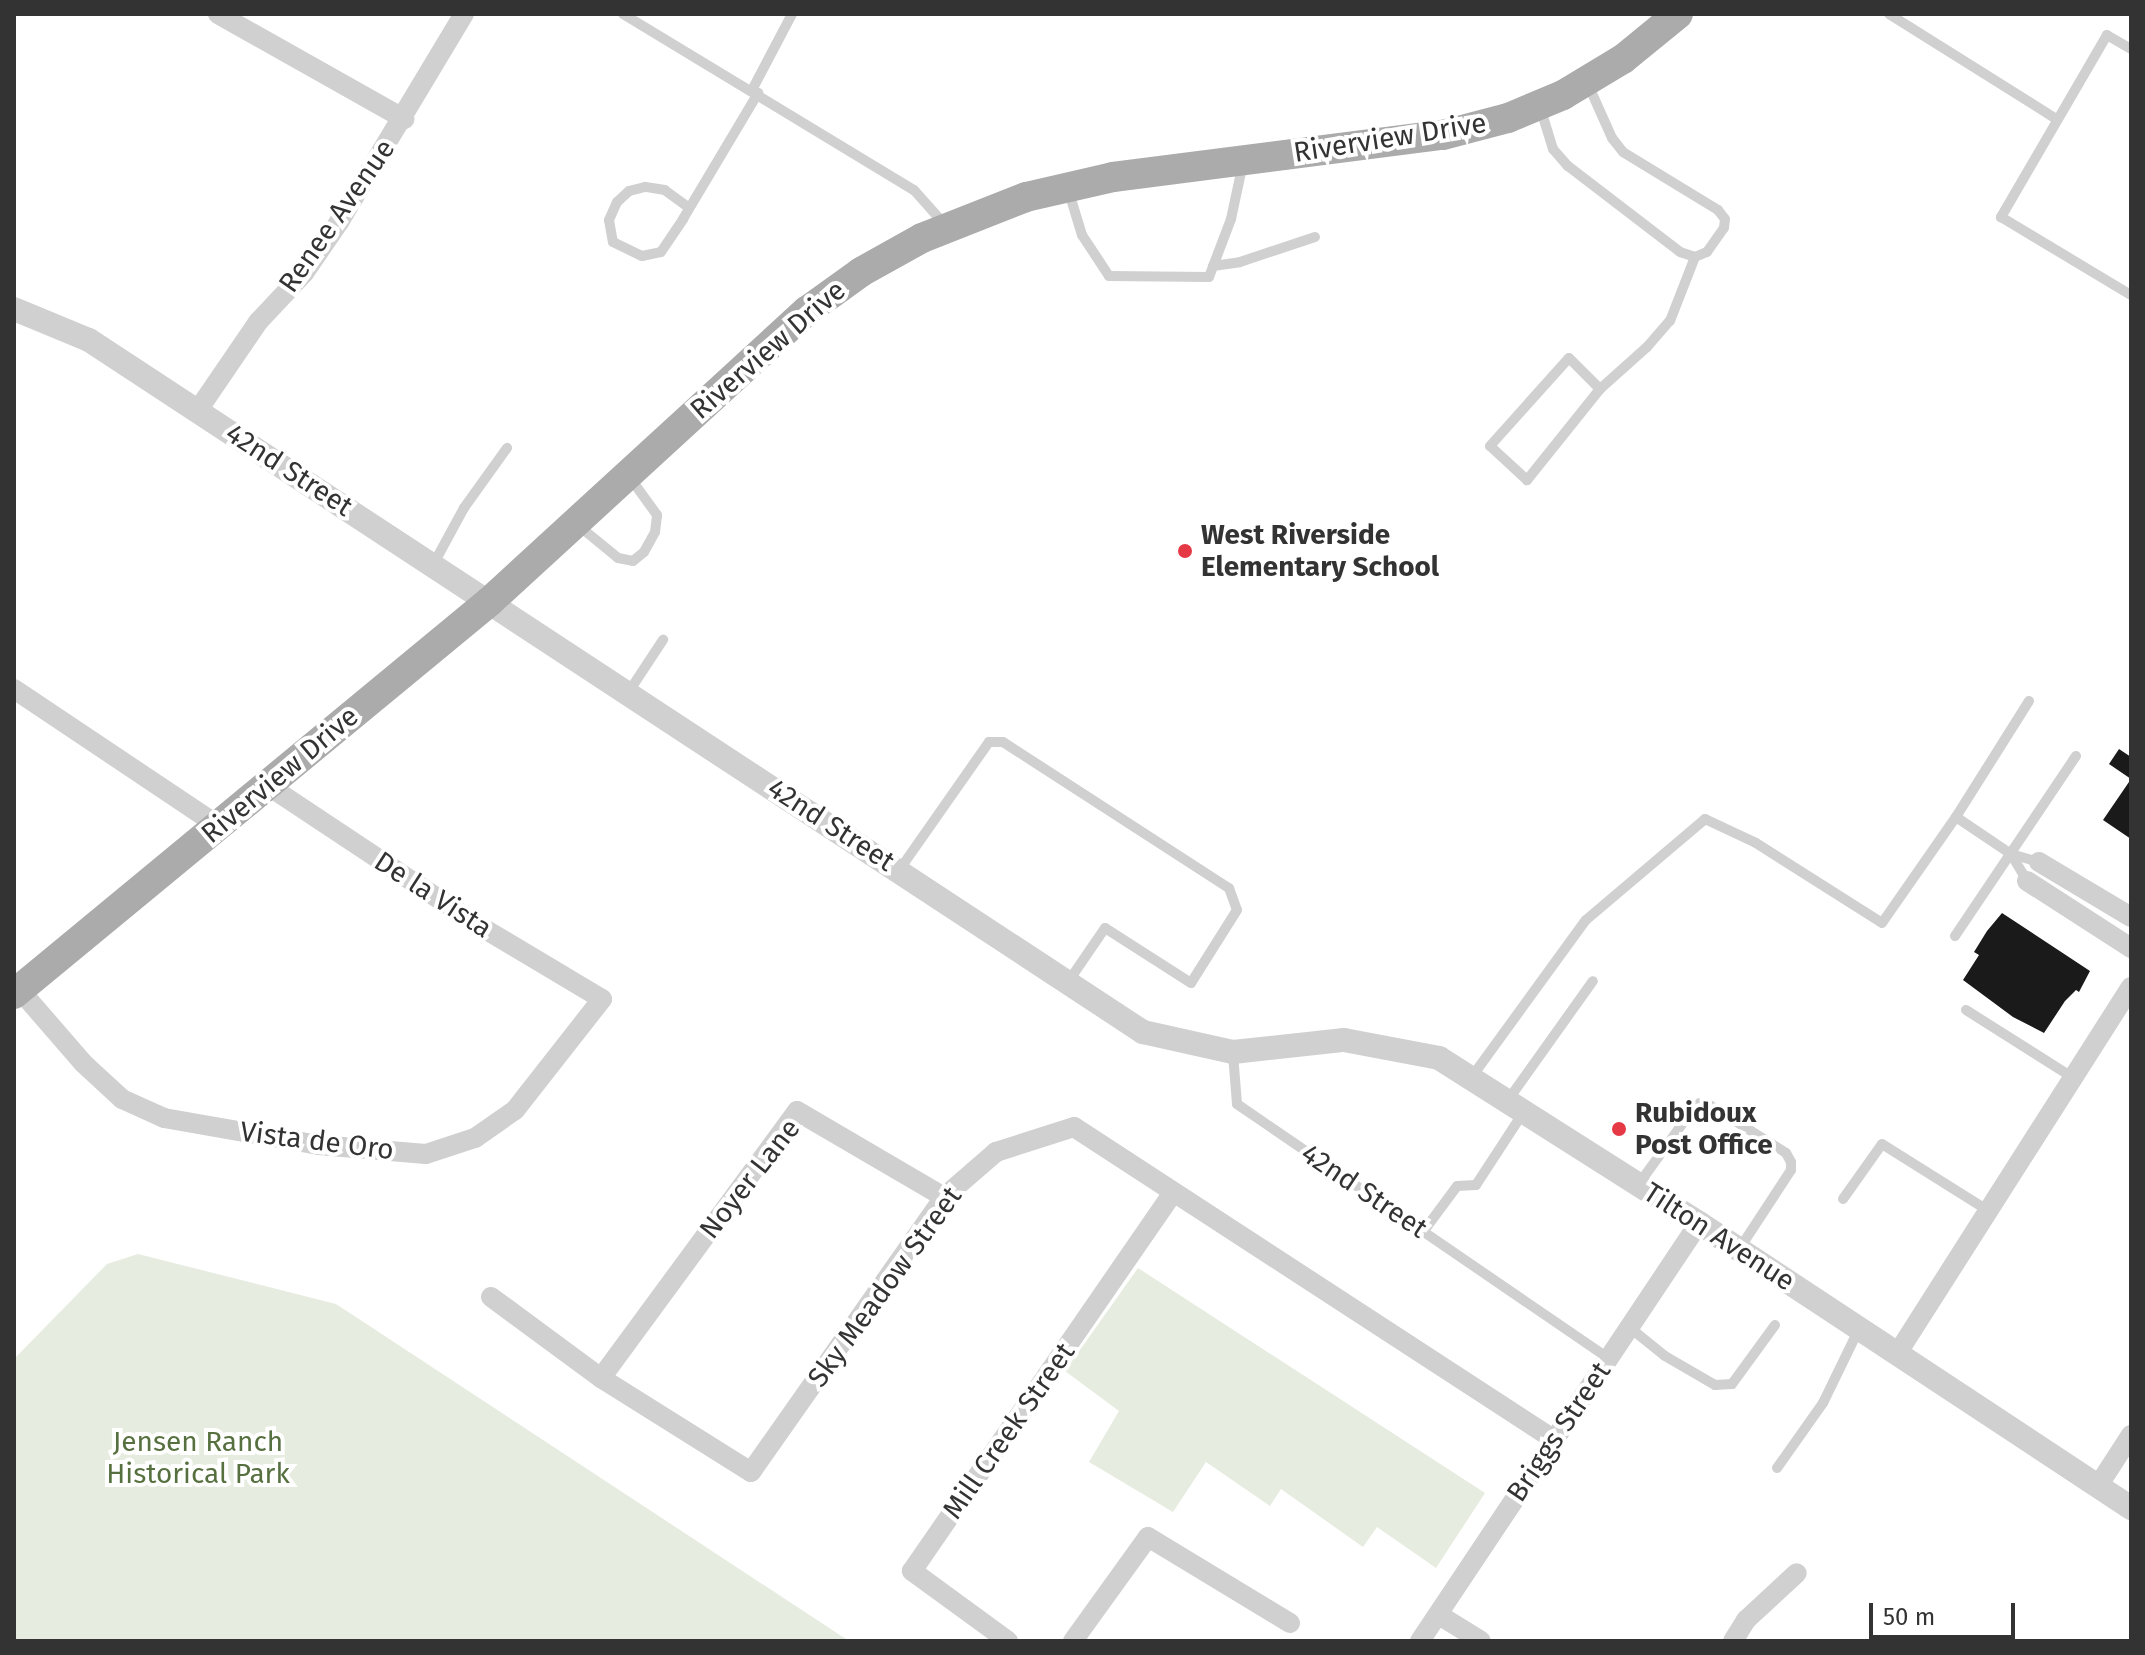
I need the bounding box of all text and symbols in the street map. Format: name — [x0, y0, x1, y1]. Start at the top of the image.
street label: Riverview Drive — [1291, 106, 1489, 170]
street label: Renee Avenue — [272, 133, 402, 299]
street label: Riverview Drive — [684, 273, 852, 427]
street label: 42nd Street — [219, 416, 359, 524]
place label: West Riverside Elementary School — [1201, 518, 1439, 584]
marker: West Riverside Elementary School — [1176, 542, 1194, 560]
street label: Riverview Drive — [195, 700, 365, 850]
street label: 42nd Street — [761, 771, 901, 879]
street label: De la Vista — [368, 845, 498, 945]
place label: Rubidoux Post Office — [1635, 1096, 1773, 1162]
street label: Noyer Lane — [693, 1112, 807, 1246]
street label: Vista de Oro — [238, 1115, 396, 1167]
marker: Rubidoux Post Office — [1610, 1120, 1628, 1138]
street label: 42nd Street — [1295, 1137, 1433, 1245]
street label: Tilton Avenue — [1637, 1176, 1801, 1298]
street label: Sky Meadow Street — [801, 1180, 969, 1394]
street label: Mill Creek Street — [936, 1337, 1082, 1525]
street label: Briggs Street — [1500, 1356, 1618, 1508]
park label: Jensen Ranch Historical Park — [106, 1425, 290, 1491]
scale bar — [1873, 1587, 2019, 1637]
text: 50 m — [1883, 1603, 1935, 1631]

